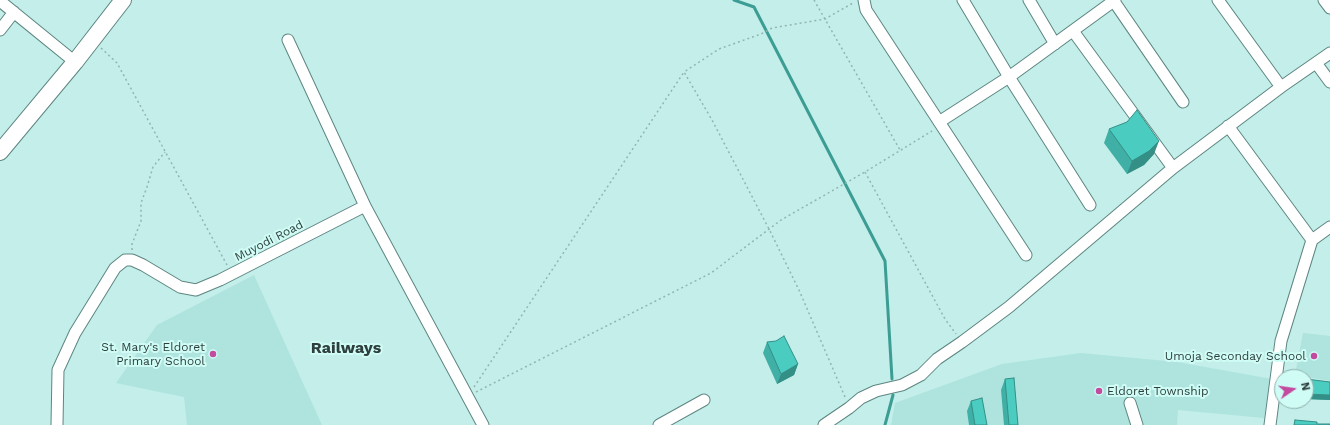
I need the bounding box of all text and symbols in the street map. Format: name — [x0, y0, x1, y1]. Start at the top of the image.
street label: Muyodi Road — [232, 218, 306, 264]
district label: Railways — [311, 338, 381, 358]
place label: St. Mary's Eldoret Primary School — [101, 340, 205, 368]
marker: St. Mary's Eldoret Primary School — [208, 349, 218, 359]
place label: Umoja Seconday School — [1165, 349, 1306, 363]
marker: Umoja Seconday School — [1309, 351, 1319, 361]
north arrow — [1274, 369, 1314, 409]
text: N — [1298, 381, 1312, 392]
place label: Eldoret Township — [1107, 384, 1208, 398]
marker: Eldoret Township — [1094, 386, 1104, 396]

